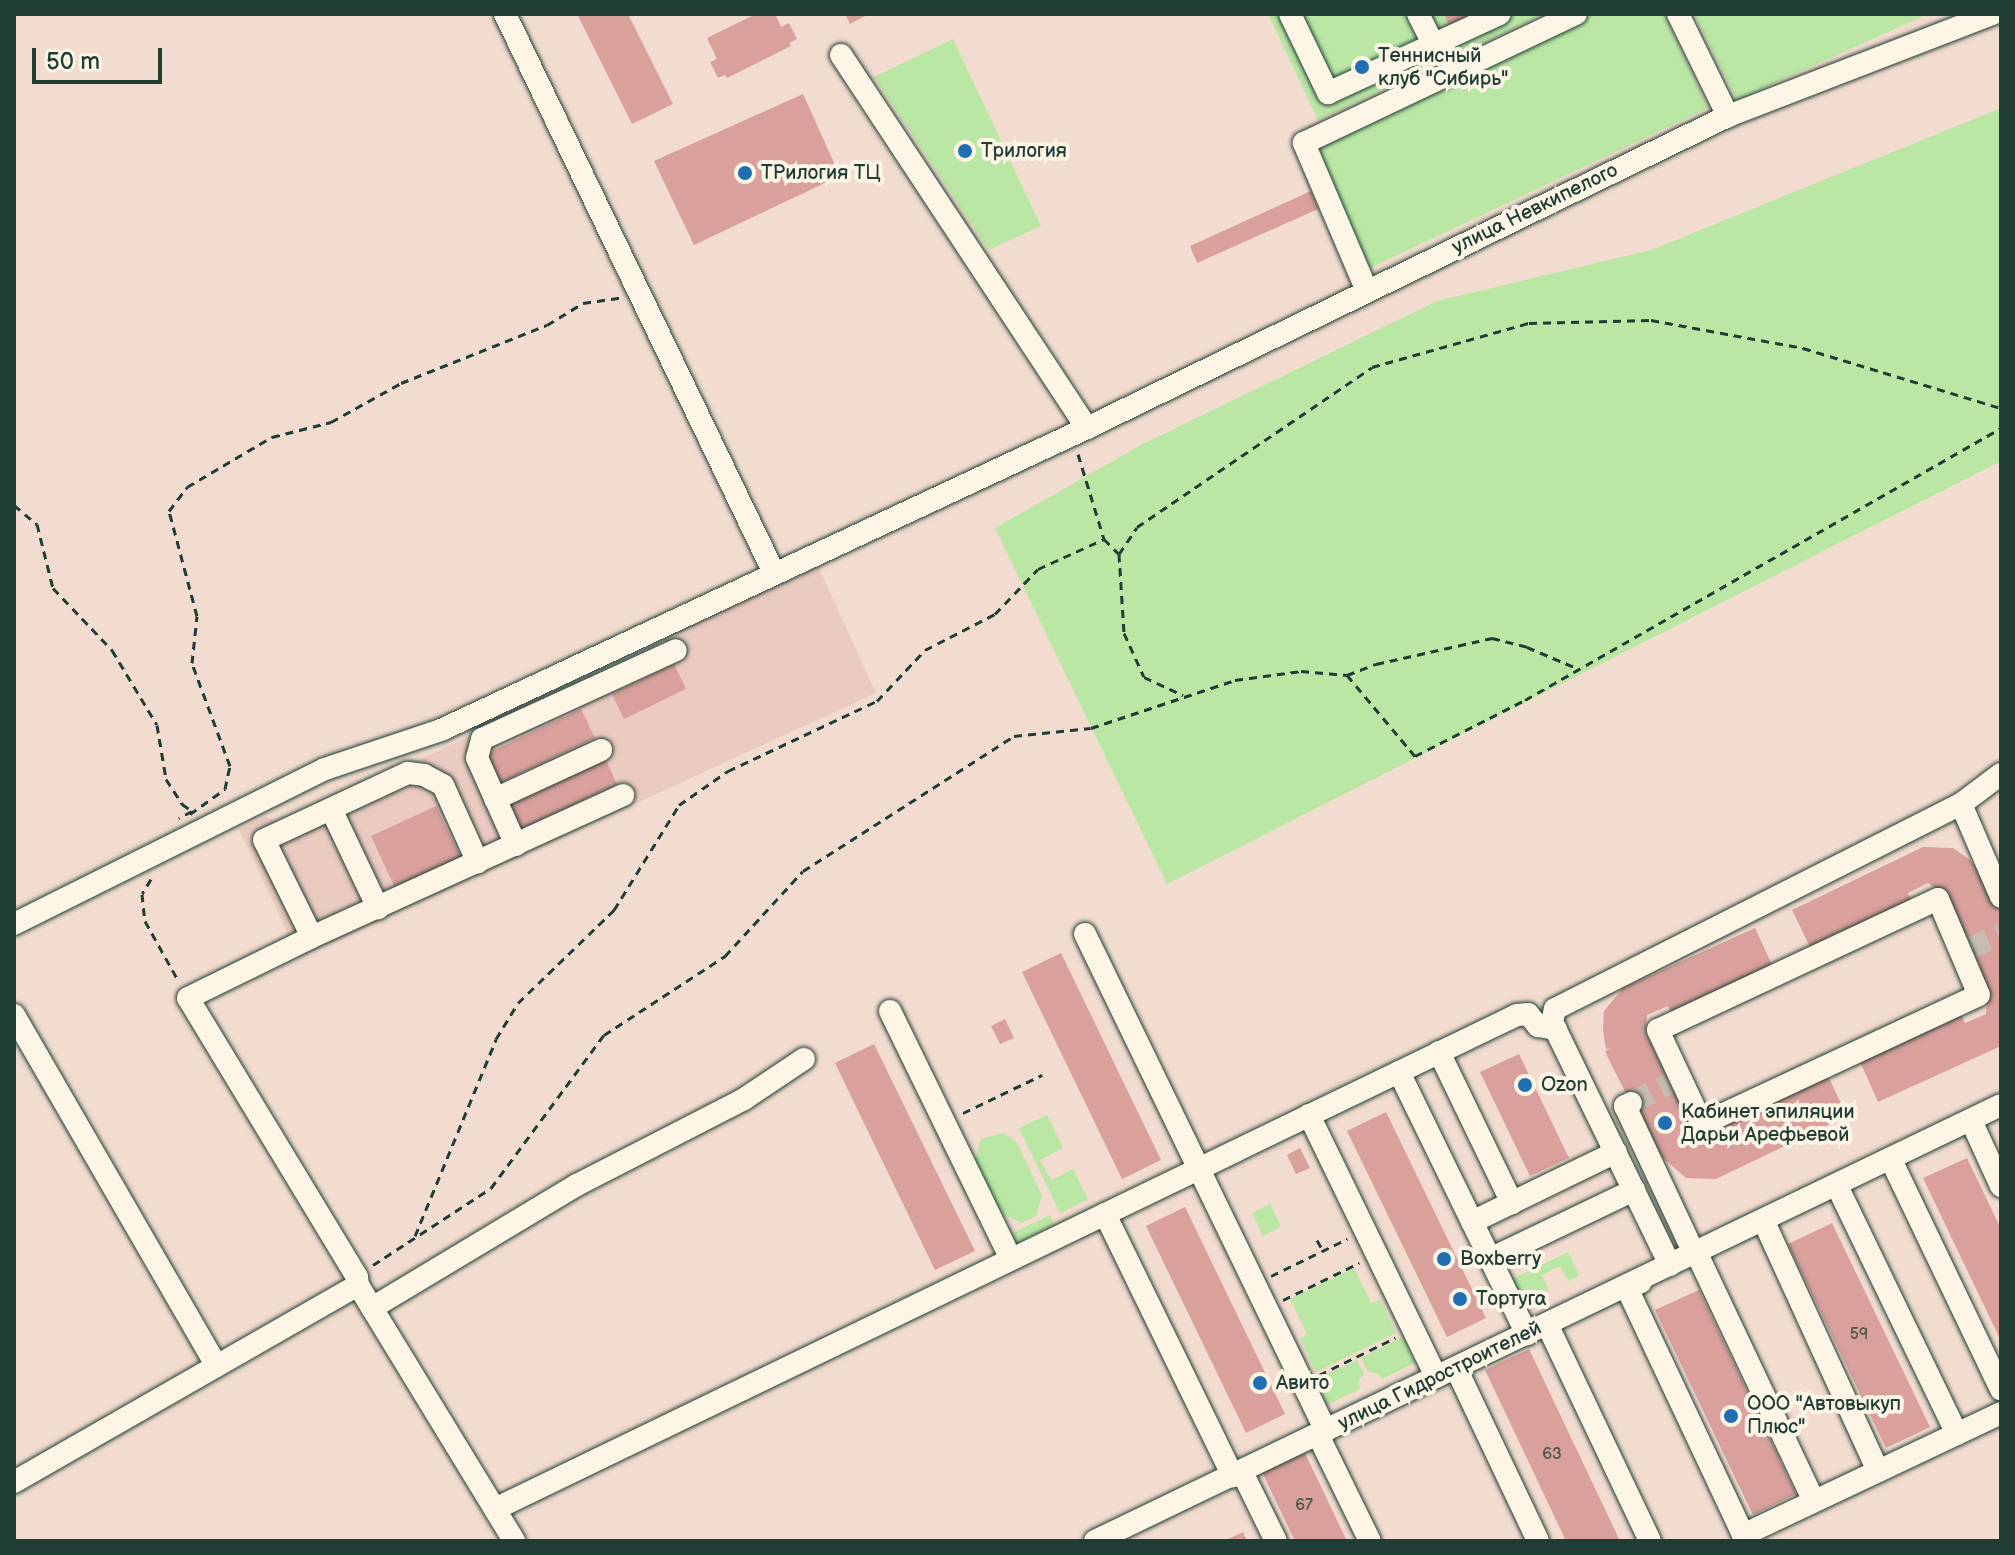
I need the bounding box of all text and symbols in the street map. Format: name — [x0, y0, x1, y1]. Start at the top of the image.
scale bar — [36, 32, 166, 82]
place label: Теннисный клуб "Сибирь" — [1378, 44, 1508, 91]
text: 50 m — [46, 47, 100, 76]
marker: Теннисный клуб "Сибирь" — [1353, 58, 1371, 76]
place label: Трилогия — [981, 139, 1067, 163]
marker: Трилогия — [956, 142, 974, 160]
street label: улица Невкипелого — [1448, 158, 1622, 260]
place label: ТРилогия ТЦ — [761, 161, 881, 185]
marker: ТРилогия ТЦ — [736, 164, 754, 182]
place label: Ozon — [1541, 1073, 1588, 1097]
marker: Ozon — [1516, 1076, 1534, 1094]
place label: Кабинет эпиляции Дарьи Арефьевой — [1681, 1100, 1855, 1147]
marker: Кабинет эпиляции Дарьи Арефьевой — [1656, 1114, 1674, 1132]
place label: Boxberry — [1460, 1247, 1541, 1271]
marker: Boxberry — [1435, 1250, 1453, 1268]
place label: Тортуга — [1476, 1287, 1547, 1311]
marker: Тортуга — [1451, 1290, 1469, 1308]
street label: улица Гидростроителей — [1334, 1316, 1546, 1436]
house number: 59 — [1850, 1325, 1868, 1345]
place label: Авито — [1276, 1371, 1329, 1395]
marker: Авито — [1251, 1374, 1269, 1392]
place label: ООО "Автовыкуп Плюс" — [1747, 1392, 1901, 1439]
marker: ООО "Автовыкуп Плюс" — [1722, 1407, 1740, 1425]
house number: 63 — [1542, 1445, 1562, 1465]
house number: 67 — [1295, 1496, 1313, 1516]

